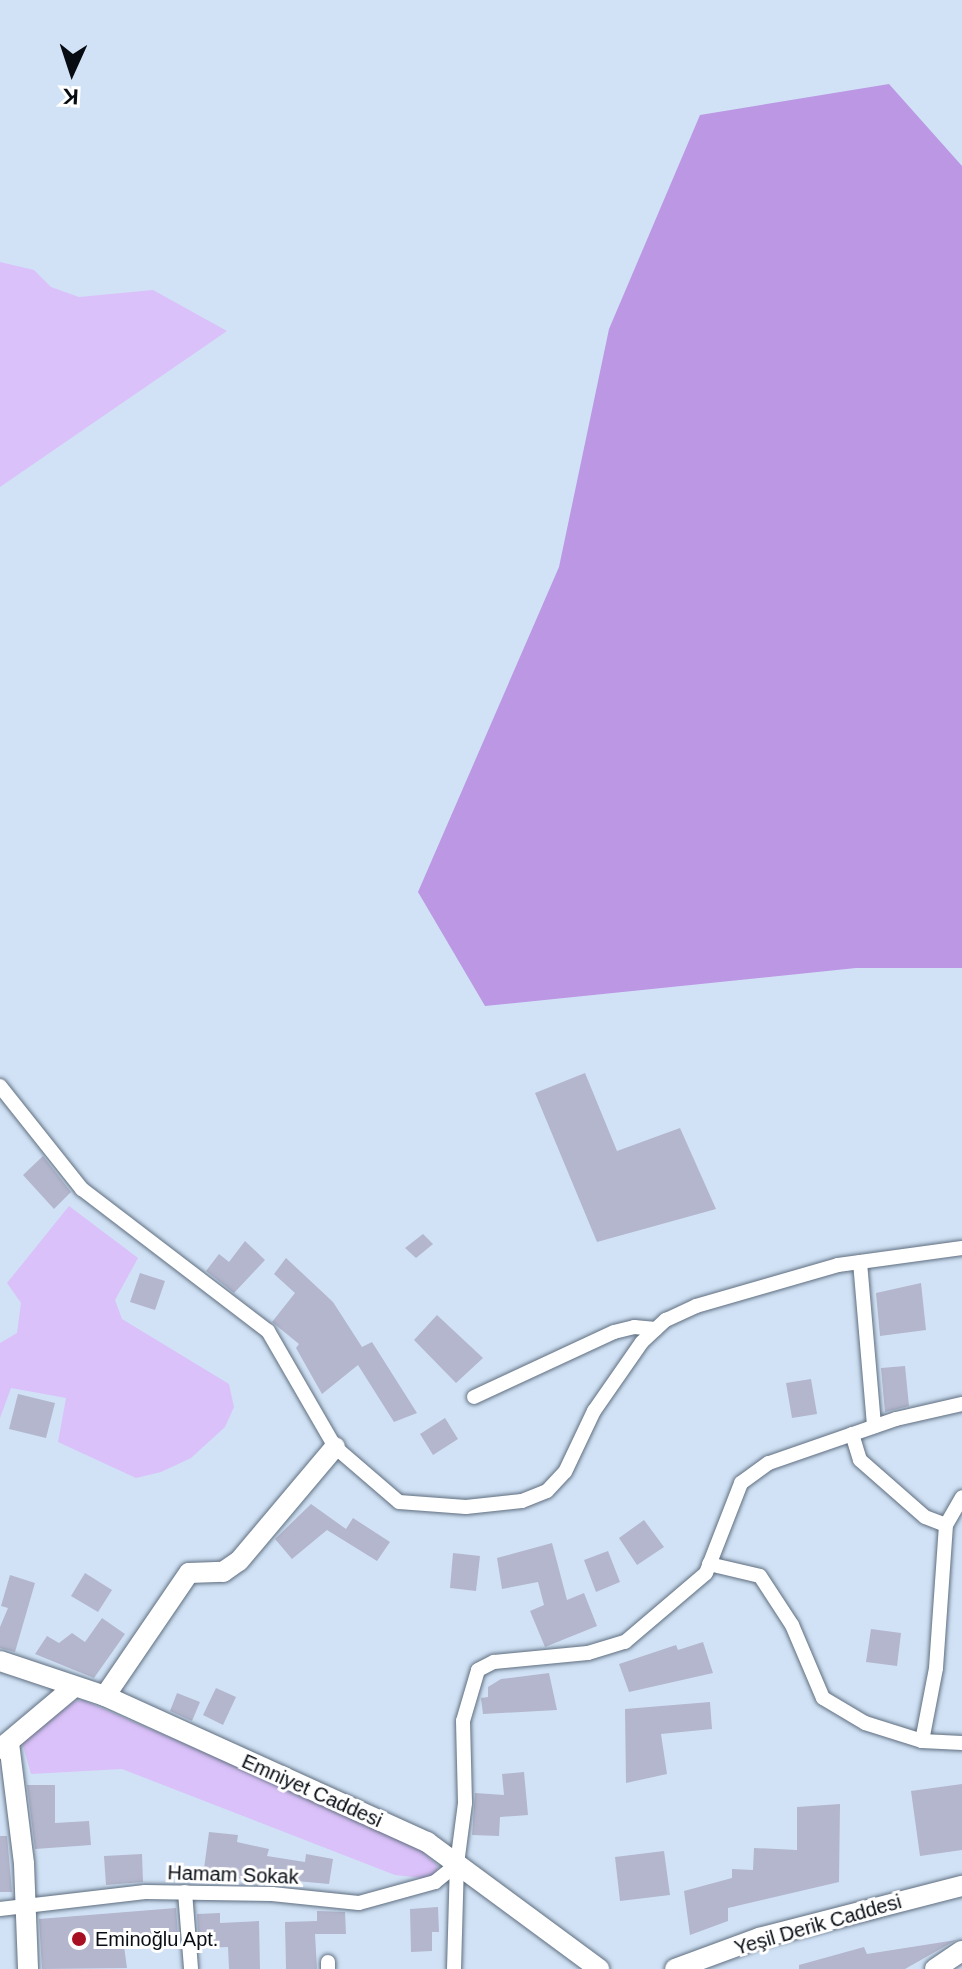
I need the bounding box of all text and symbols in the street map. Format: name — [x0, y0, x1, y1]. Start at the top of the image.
north arrow — [32, 32, 112, 112]
text: K — [62, 84, 79, 109]
street label: Emniyet Caddesi — [238, 1749, 386, 1833]
street label: Hamam Sokak — [167, 1861, 299, 1889]
street label: Yeşil Derik Caddesi — [732, 1890, 904, 1960]
place label: Eminoğlu Apt. — [95, 1927, 220, 1951]
marker: Eminoğlu Apt. — [70, 1930, 88, 1948]

